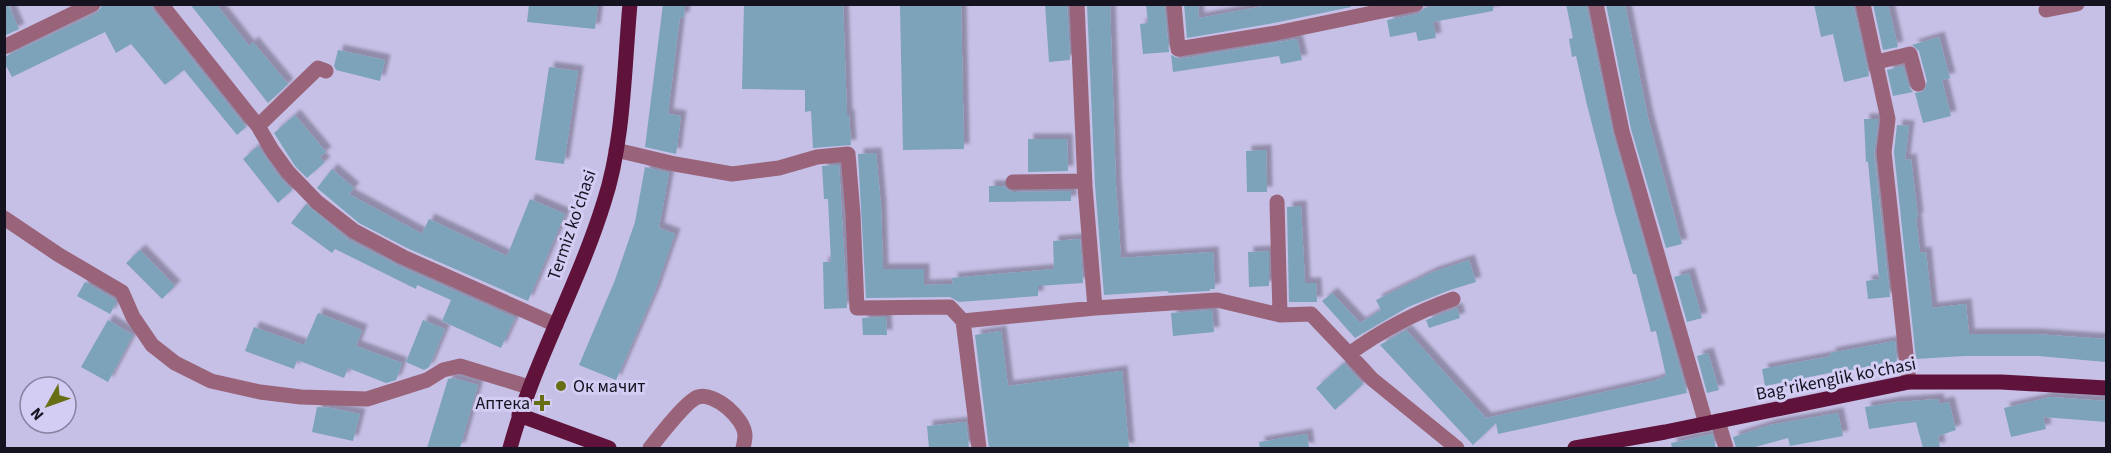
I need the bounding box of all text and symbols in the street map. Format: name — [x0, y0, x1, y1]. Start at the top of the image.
street label: Termiz ko'chasi — [541, 167, 603, 283]
street label: Bag'rikenglik ko'chasi — [1754, 351, 1918, 407]
place label: Ок мачит — [573, 374, 646, 399]
north arrow — [18, 375, 78, 435]
marker: Ок мачит — [554, 379, 568, 393]
place label: Аптека — [475, 391, 530, 416]
marker: Аптека — [535, 396, 549, 410]
text: N — [25, 403, 49, 425]

